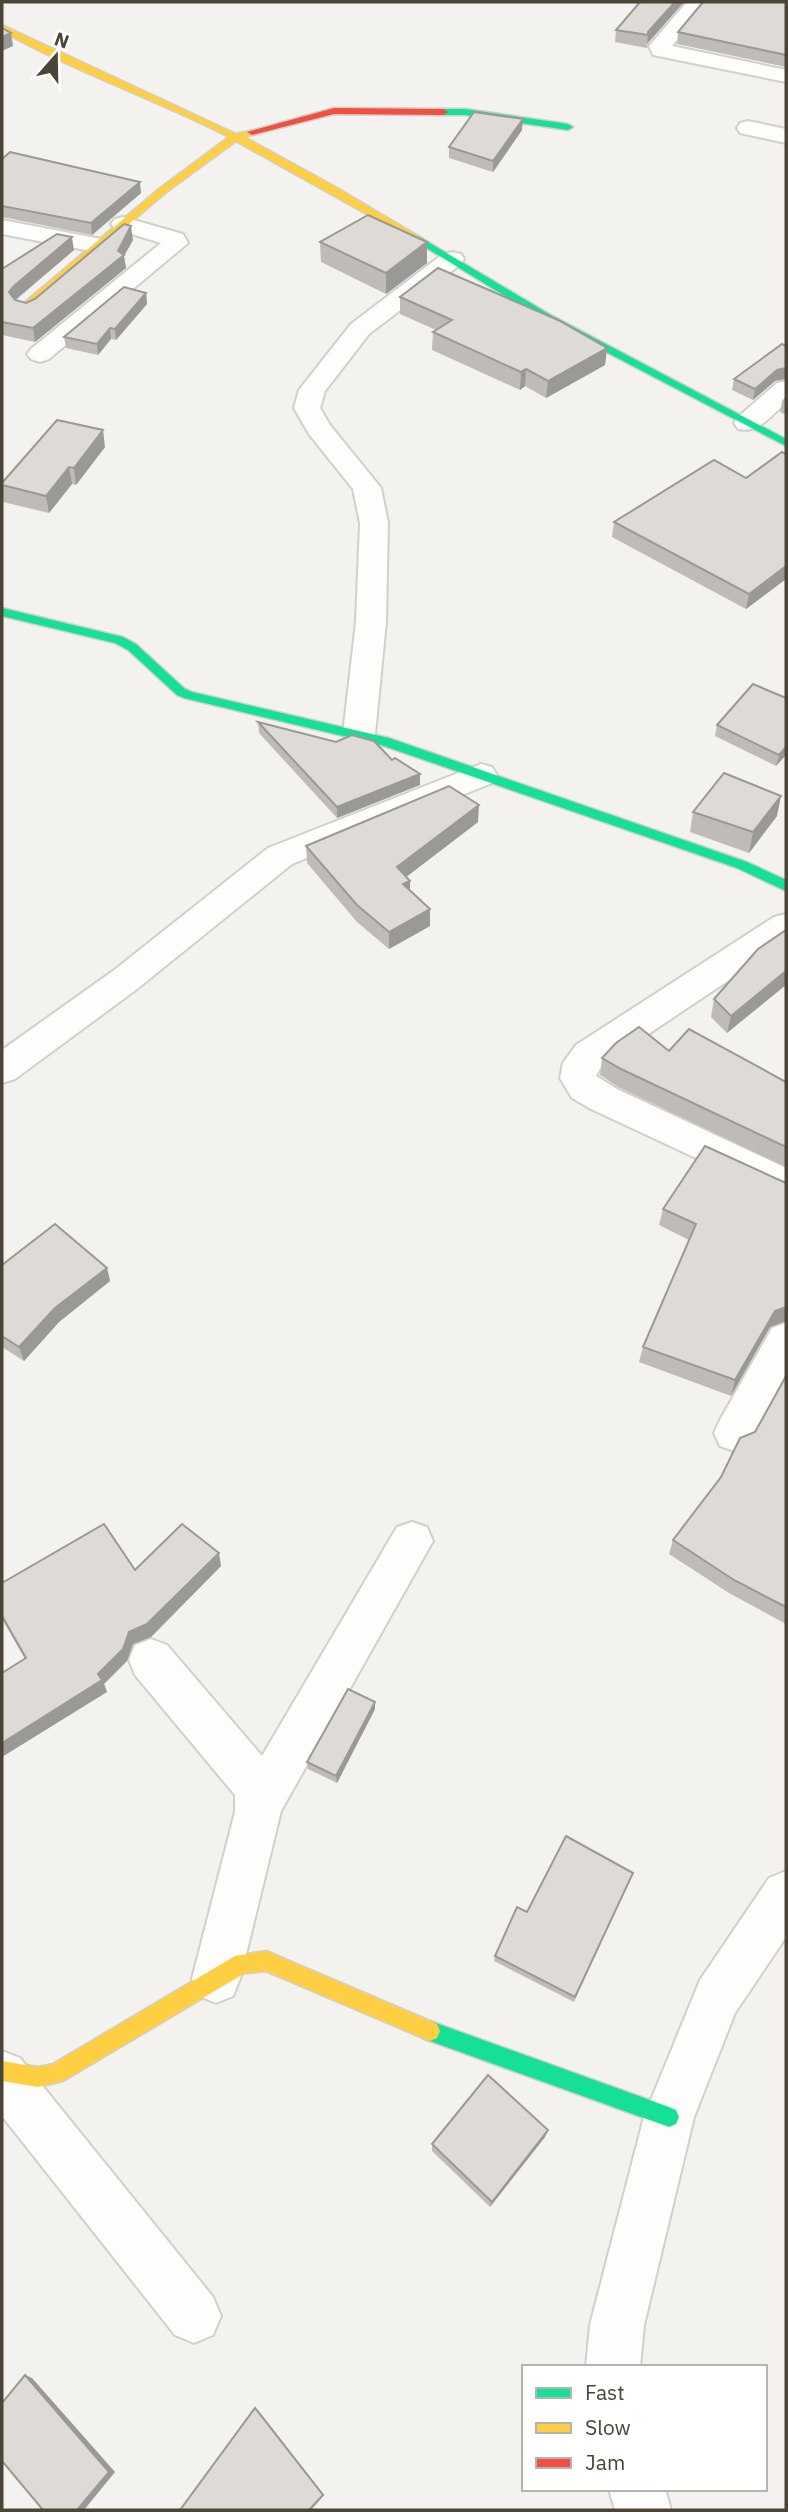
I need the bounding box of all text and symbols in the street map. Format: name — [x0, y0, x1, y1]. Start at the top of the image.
north arrow — [21, 21, 91, 91]
text: N — [51, 26, 72, 54]
legend — [522, 2365, 767, 2491]
text: Fast — [585, 2378, 625, 2406]
text: Slow — [585, 2413, 631, 2441]
text: Jam — [585, 2448, 625, 2476]

